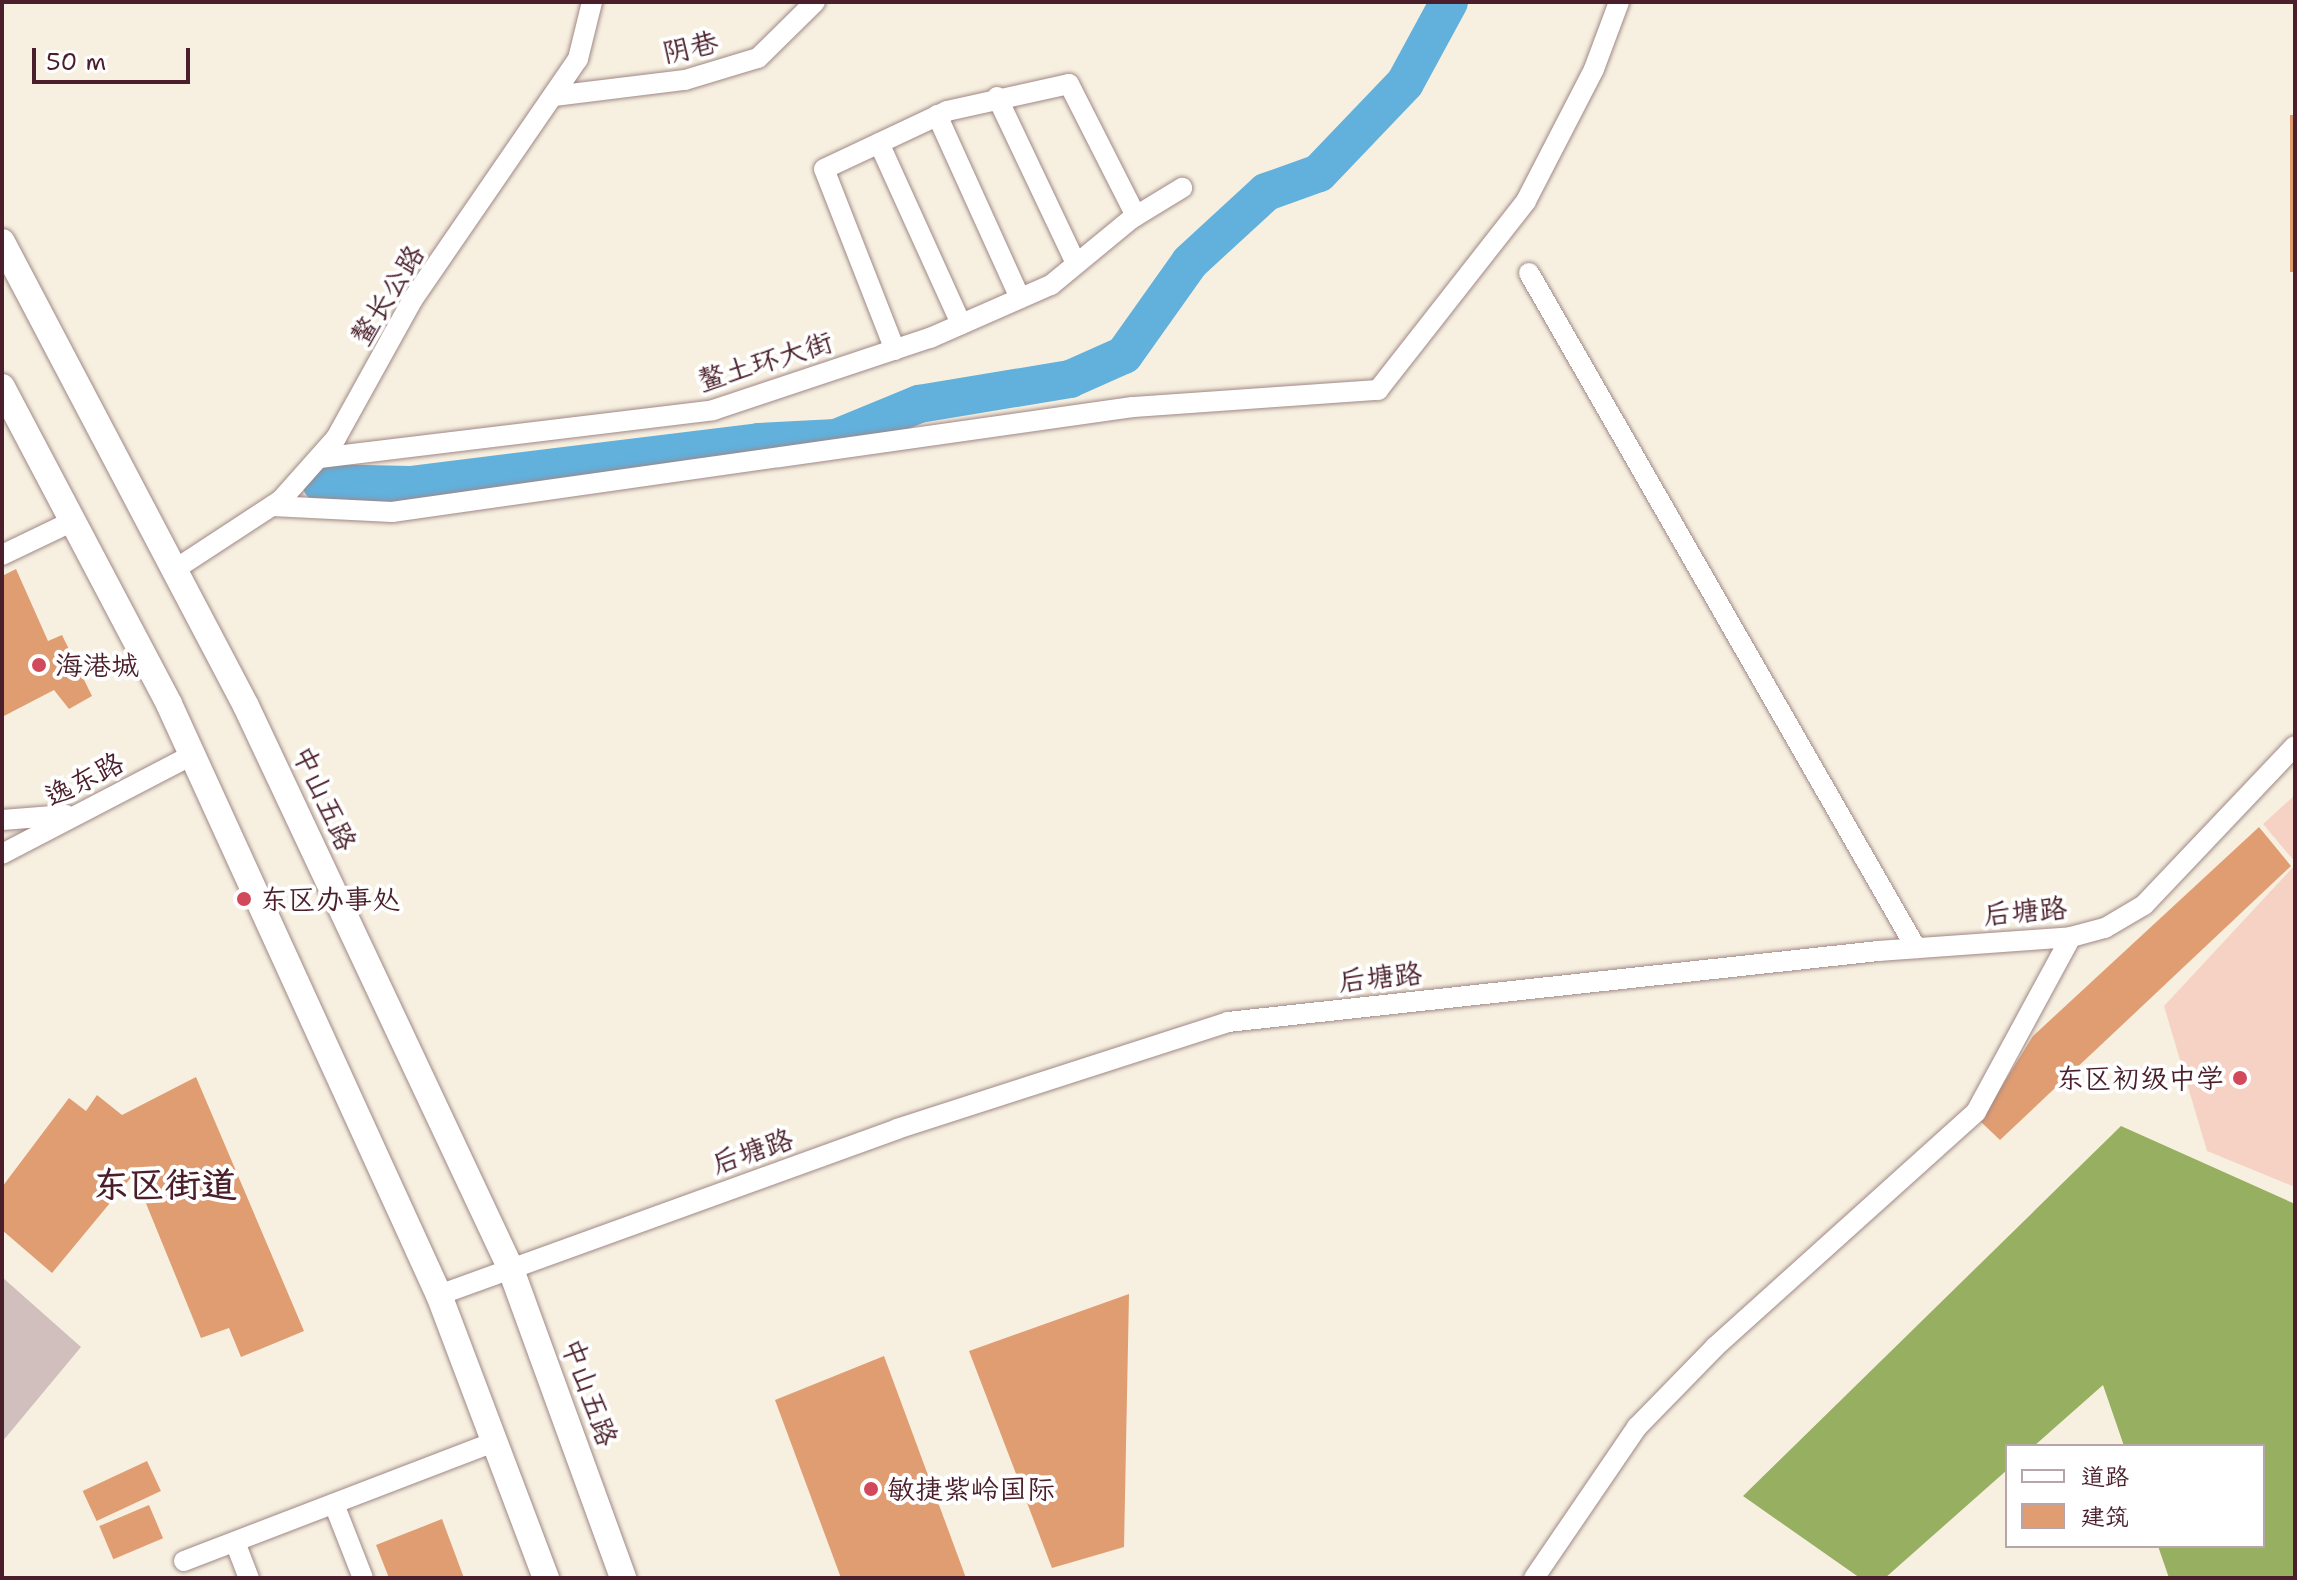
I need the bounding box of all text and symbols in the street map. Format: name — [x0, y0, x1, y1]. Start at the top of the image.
street label: 阴巷 — [659, 24, 721, 70]
scale bar — [36, 32, 194, 82]
text: 50 m — [46, 46, 106, 78]
street label: 鳌长公路 — [343, 239, 431, 351]
street label: 鳌土环大街 — [693, 324, 837, 398]
place label: 海港城 — [55, 648, 139, 682]
marker: 海港城 — [30, 656, 48, 674]
street label: 中山五路 — [286, 740, 364, 856]
street label: 逸东路 — [39, 745, 129, 813]
place label: 东区办事处 — [260, 882, 400, 916]
marker: 东区办事处 — [235, 890, 253, 908]
street label: 后塘路 — [1982, 891, 2068, 931]
street label: 后塘路 — [1336, 956, 1424, 998]
place label: 东区初级中学 — [2056, 1061, 2224, 1095]
marker: 东区初级中学 — [2231, 1069, 2249, 1087]
street label: 后塘路 — [707, 1121, 797, 1181]
district label: 东区街道 — [93, 1163, 237, 1207]
street label: 中山五路 — [555, 1334, 625, 1450]
legend — [2005, 1444, 2265, 1548]
text: 道路 — [2081, 1461, 2129, 1493]
place label: 敏捷紫岭国际 — [887, 1472, 1055, 1506]
marker: 敏捷紫岭国际 — [862, 1480, 880, 1498]
text: 建筑 — [2081, 1501, 2129, 1533]

